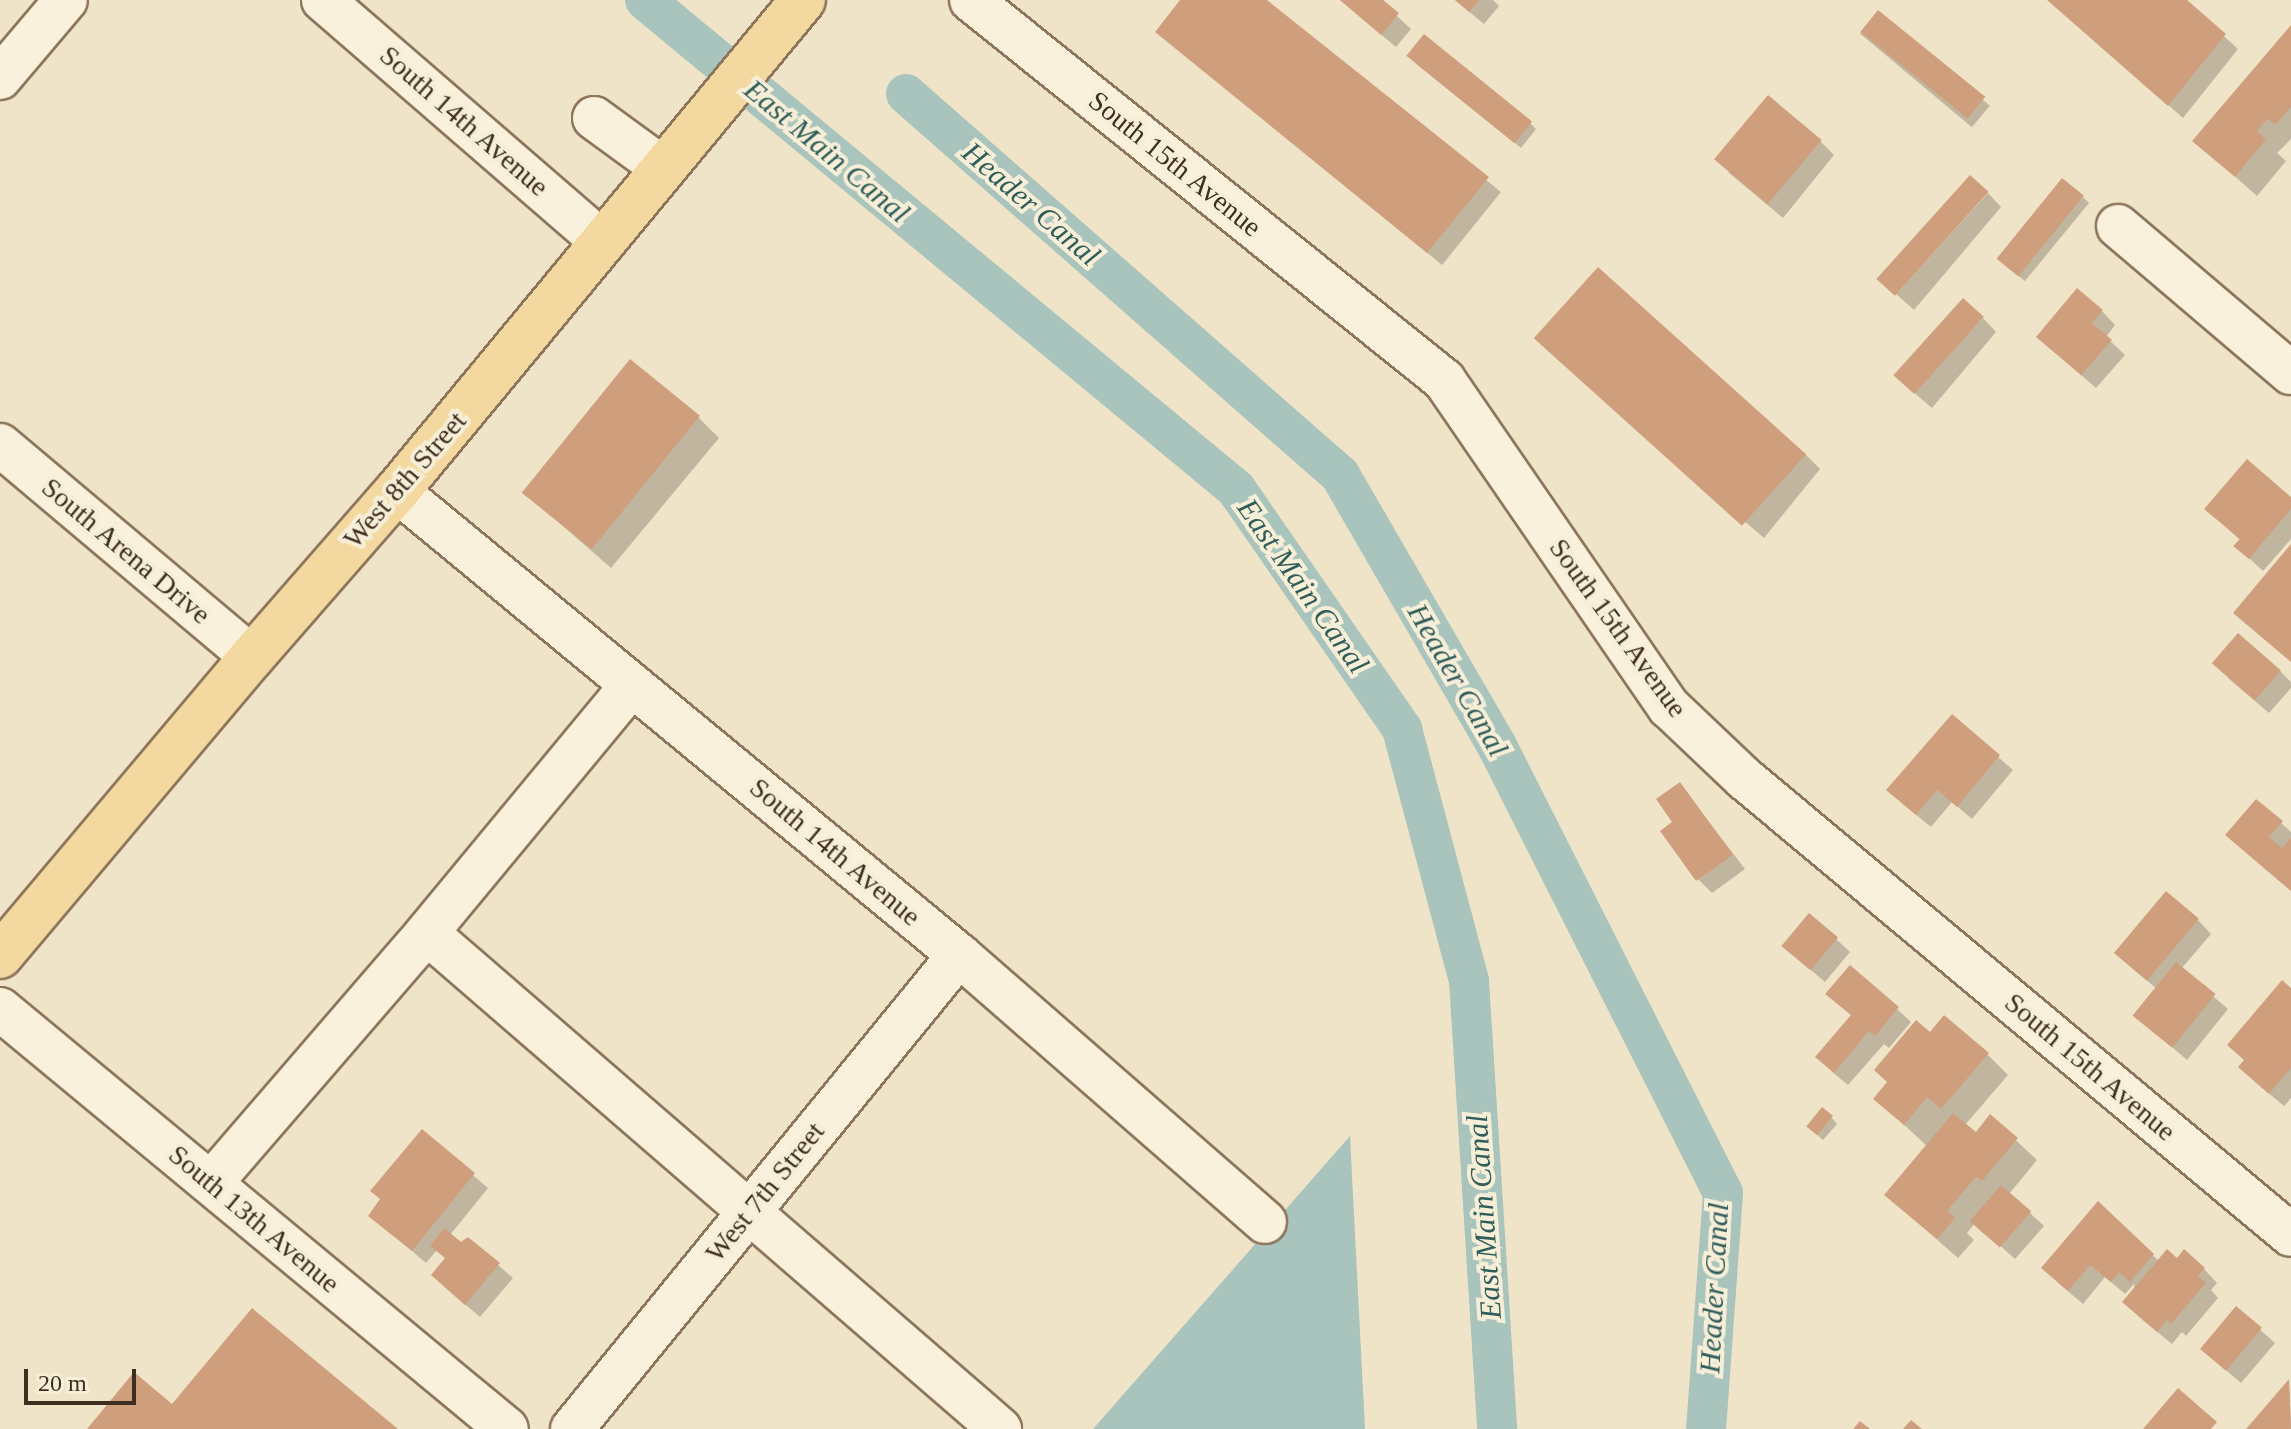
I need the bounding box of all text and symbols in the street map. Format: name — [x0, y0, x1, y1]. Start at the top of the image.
street label: South 14th Avenue — [372, 38, 556, 204]
water label: East Main Canal — [737, 71, 917, 231]
street label: South 15th Avenue — [1081, 84, 1269, 244]
water label: Header Canal — [955, 134, 1107, 274]
street label: West 8th Street — [336, 405, 474, 555]
street label: South Arena Drive — [34, 470, 218, 632]
water label: East Main Canal — [1229, 492, 1377, 680]
street label: South 15th Avenue — [1541, 532, 1695, 724]
water label: Header Canal — [1400, 597, 1516, 763]
street label: South 14th Avenue — [742, 770, 928, 934]
street label: South 15th Avenue — [1997, 985, 2183, 1149]
water label: East Main Canal — [1459, 1113, 1509, 1321]
street label: West 7th Street — [698, 1115, 832, 1269]
street label: South 13th Avenue — [161, 1137, 347, 1301]
water label: Header Canal — [1692, 1202, 1736, 1374]
scale bar — [28, 1353, 140, 1403]
text: 20 m — [38, 1370, 87, 1396]

